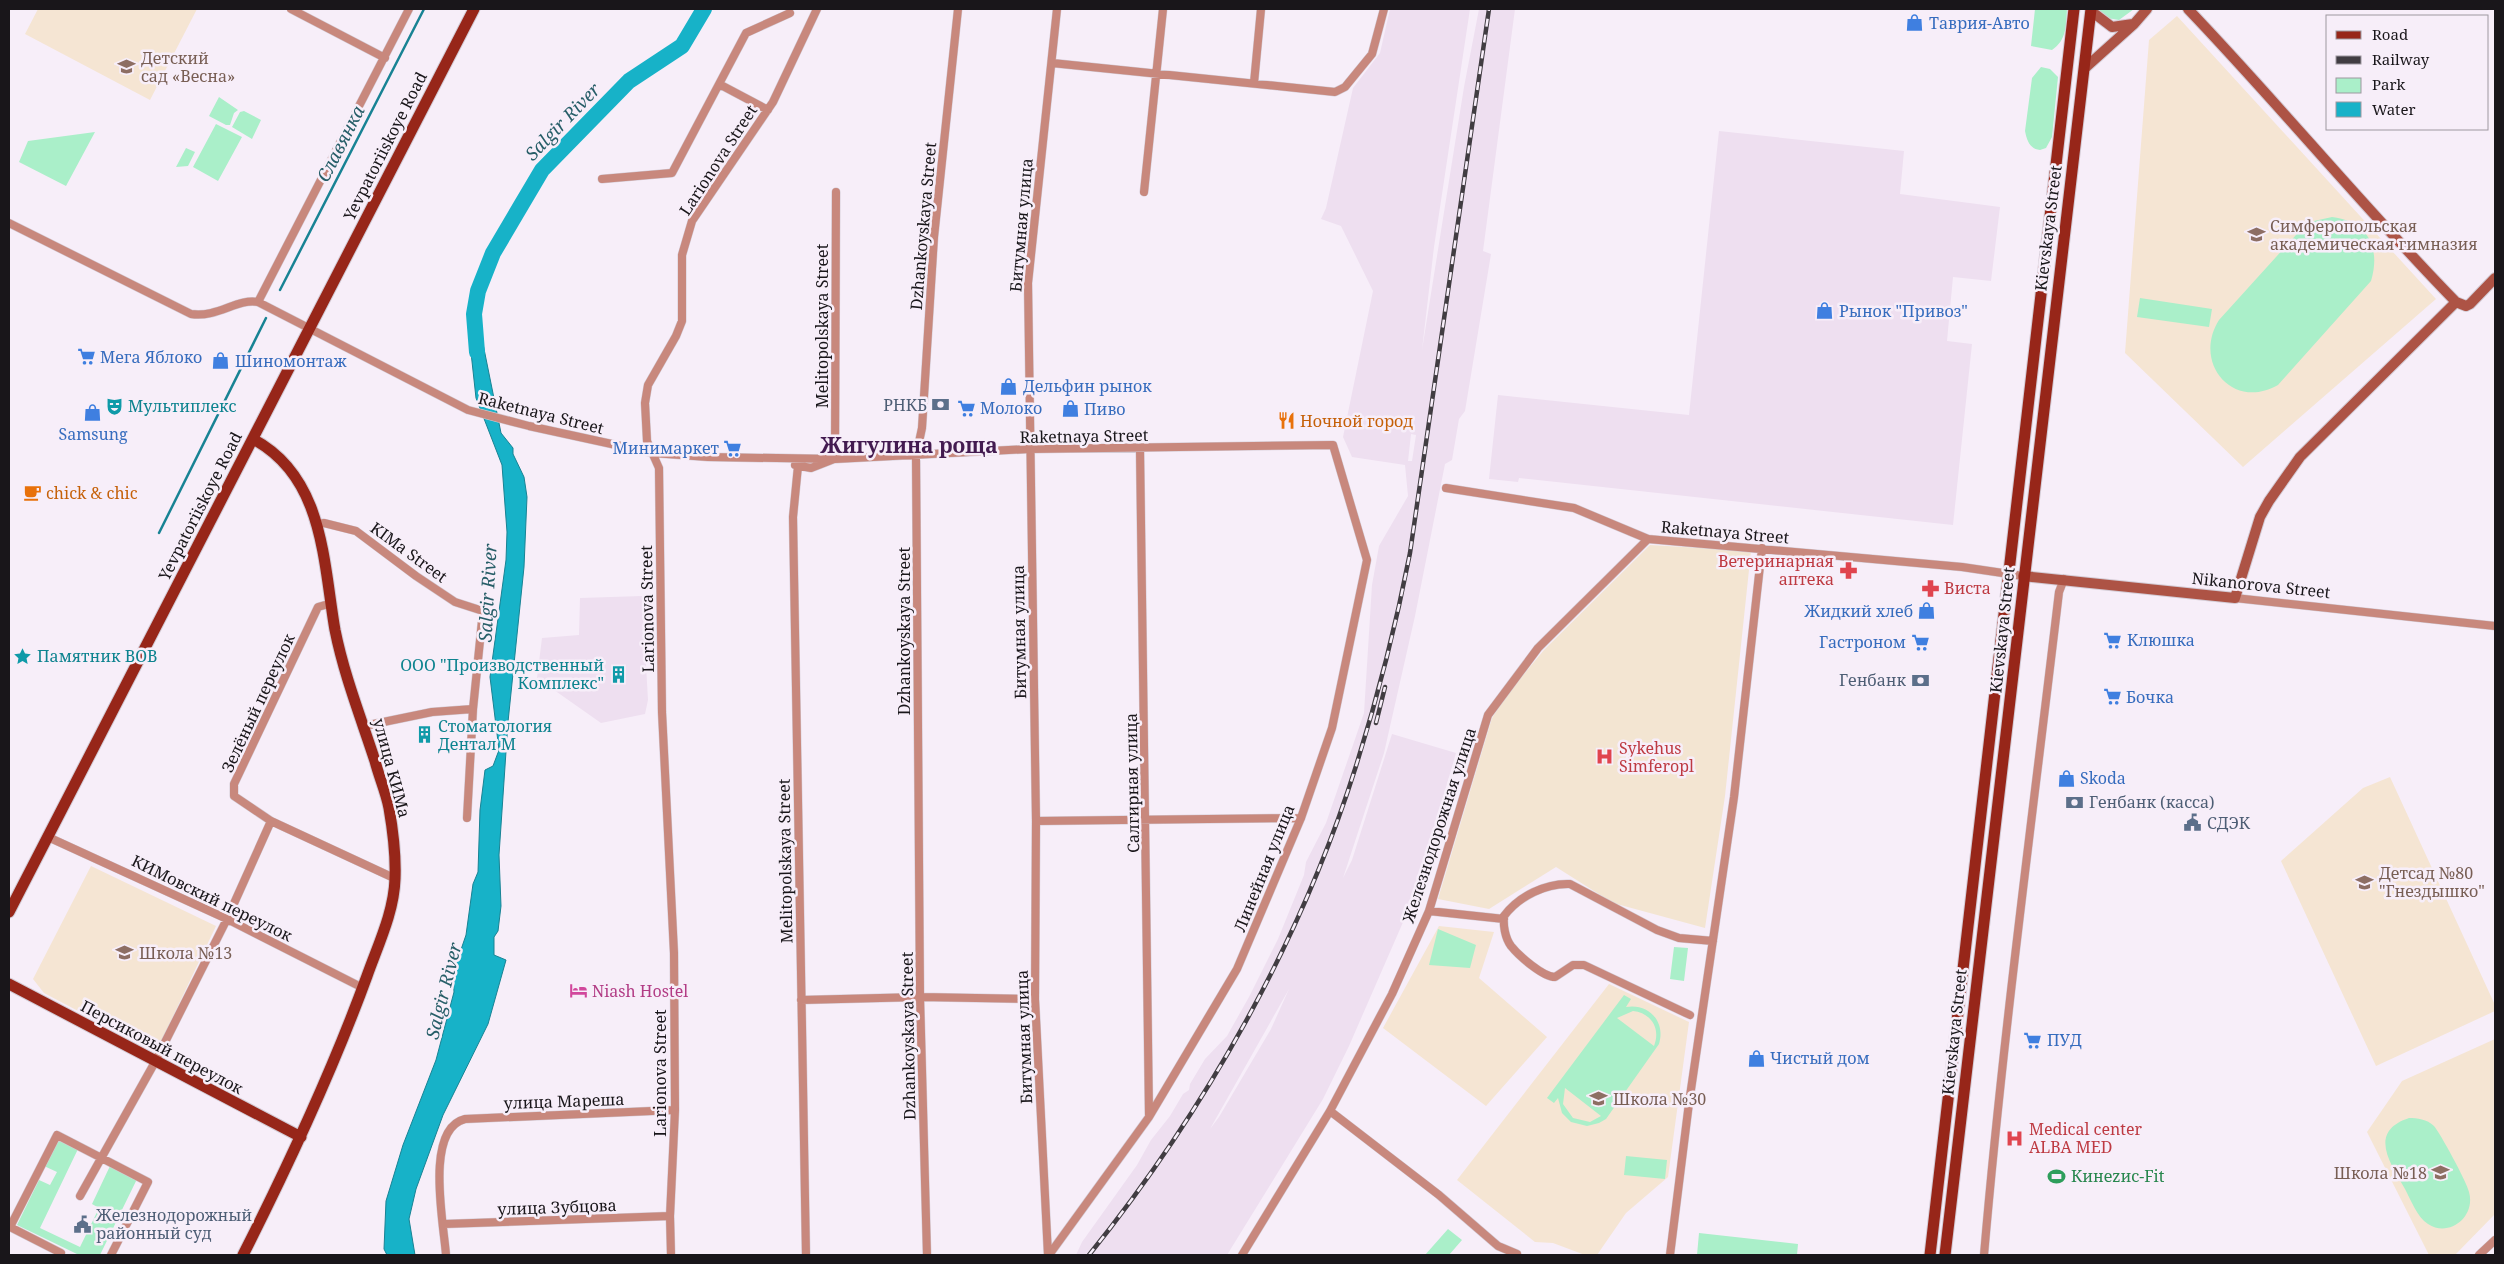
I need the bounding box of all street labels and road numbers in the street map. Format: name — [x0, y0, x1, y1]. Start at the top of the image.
street label: Yevpatoriiskoye Road — [338, 68, 432, 225]
street label: Larionova Street — [674, 100, 762, 219]
street label: Dzhankoyskaya Street — [905, 141, 941, 311]
street label: Битумная улица — [1004, 157, 1038, 293]
street label: Kievskaya Street — [2029, 164, 2067, 292]
street label: Melitopolskaya Street — [811, 243, 833, 408]
street label: Raketnaya Street — [476, 387, 606, 439]
street label: Raketnaya Street — [1020, 424, 1149, 448]
street label: Yevpatoriiskoye Road — [153, 428, 247, 585]
street label: Raketnaya Street — [1660, 515, 1790, 549]
street label: KIMa Street — [366, 517, 452, 588]
street label: Larionova Street — [635, 545, 659, 673]
street label: Dzhankoyskaya Street — [893, 546, 915, 715]
street label: Битумная улица — [1007, 565, 1031, 699]
street label: Kievskaya Street — [1984, 566, 2020, 694]
street label: Nikanorova Street — [2191, 567, 2332, 603]
street label: Зелёный переулок — [216, 630, 300, 776]
street label: Салгирная улица — [1120, 713, 1144, 853]
street label: улица КИМа — [368, 716, 416, 820]
street label: Железнодорожная улица — [1397, 725, 1481, 926]
street label: Melitopolskaya Street — [773, 778, 797, 943]
street label: Линейная улица — [1228, 801, 1300, 935]
street label: КИМовский переулок — [128, 849, 296, 947]
street label: Dzhankoyskaya Street — [896, 951, 920, 1120]
street label: Kievskaya Street — [1936, 968, 1972, 1096]
street label: Битумная улица — [1011, 970, 1037, 1104]
street label: Персиковый переулок — [77, 995, 248, 1099]
street label: Larionova Street — [649, 1009, 671, 1137]
street label: улица Мареша — [503, 1088, 625, 1114]
street label: улица Зубцова — [497, 1194, 617, 1220]

